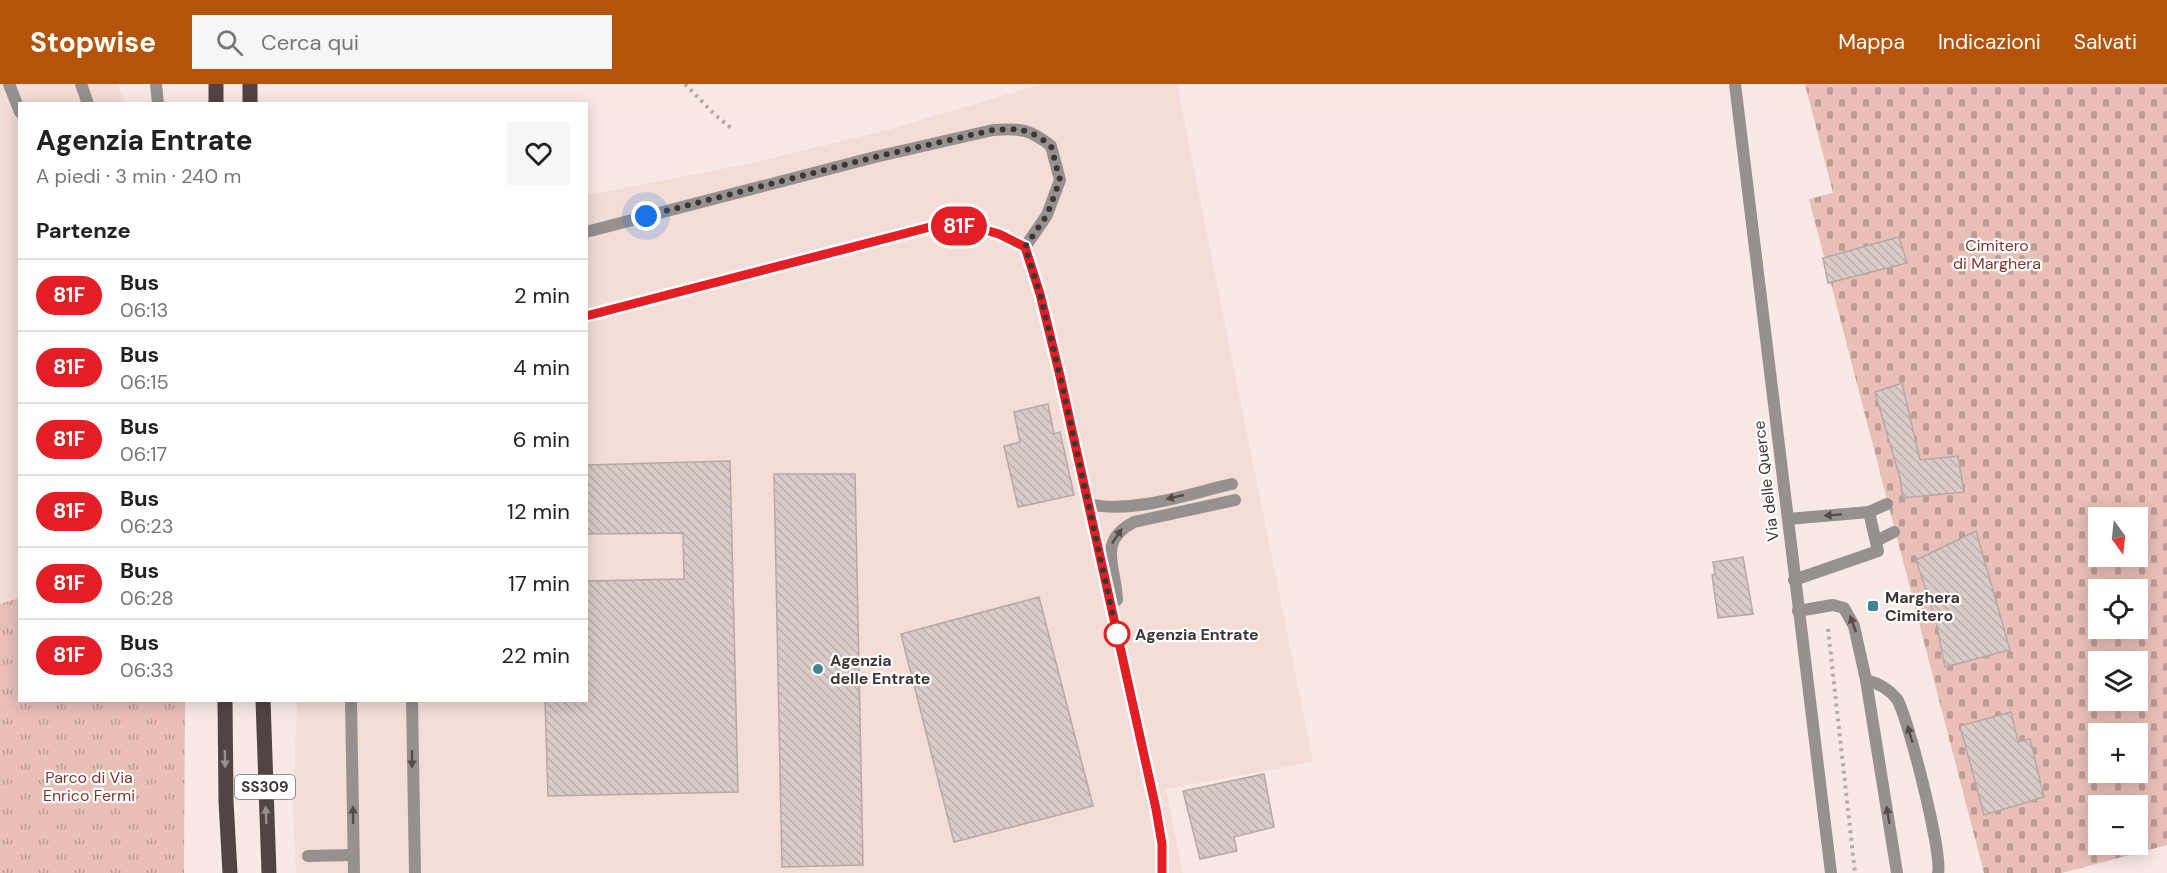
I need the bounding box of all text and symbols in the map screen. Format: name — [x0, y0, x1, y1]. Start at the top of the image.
search box — [192, 15, 612, 69]
text: Stopwise — [30, 24, 156, 61]
icon: search — [213, 26, 246, 59]
text: Cerca qui — [261, 28, 359, 57]
text: Mappa — [1838, 28, 1905, 56]
text: Indicazioni — [1938, 28, 2041, 56]
text: Salvati — [2074, 28, 2137, 56]
text: Agenzia Entrate — [36, 122, 253, 159]
button: heart — [507, 122, 570, 185]
text: A piedi · 3 min · 240 m — [36, 163, 241, 189]
your location — [631, 201, 661, 231]
line badge: 81F — [924, 206, 994, 246]
text: 81F — [943, 212, 975, 240]
text: Partenze — [36, 216, 131, 245]
park label: Cimitero di Marghera — [1953, 235, 2041, 274]
text: Bus — [120, 268, 159, 297]
text: 81F — [53, 281, 85, 309]
text: 2 min — [514, 281, 570, 310]
text: 06:13 — [120, 297, 168, 323]
text: Bus — [120, 340, 159, 369]
text: 81F — [53, 353, 85, 381]
text: 4 min — [513, 353, 570, 382]
text: 06:15 — [120, 369, 169, 395]
text: Bus — [120, 412, 159, 441]
street label: Via delle Querce — [1748, 419, 1784, 543]
text: 81F — [53, 425, 85, 453]
text: 6 min — [513, 425, 570, 454]
text: 06:17 — [120, 441, 167, 467]
text: Bus — [120, 484, 159, 513]
one-way arrow — [1165, 493, 1184, 502]
text: 81F — [53, 497, 85, 525]
text: 12 min — [507, 497, 570, 526]
north arrow — [2088, 507, 2148, 567]
map controls — [2088, 507, 2148, 855]
one-way arrow — [1824, 510, 1843, 519]
text: 06:23 — [120, 513, 174, 539]
one-way arrow — [1111, 529, 1123, 545]
text: Bus — [120, 556, 159, 585]
text: 81F — [53, 569, 85, 597]
text: 17 min — [508, 569, 570, 598]
button: locate — [2088, 579, 2148, 639]
text: 06:28 — [120, 585, 174, 611]
place label: Marghera Cimitero — [1885, 587, 1960, 626]
marker: Marghera Cimitero — [1866, 599, 1880, 613]
one-way arrow — [1847, 615, 1857, 633]
marker: Agenzia Entrate — [1104, 621, 1130, 647]
place label: Agenzia Entrate — [1135, 624, 1259, 645]
text: Bus — [120, 628, 159, 657]
text: 81F — [53, 641, 85, 669]
text: 22 min — [501, 641, 570, 670]
place label: Agenzia delle Entrate — [830, 650, 930, 689]
button: layers — [2088, 651, 2148, 711]
text: 06:33 — [120, 657, 174, 683]
marker: Agenzia delle Entrate — [811, 662, 825, 676]
button: + — [2088, 723, 2148, 783]
one-way arrow — [1905, 725, 1914, 743]
one-way arrow — [220, 749, 230, 768]
one-way arrow — [408, 749, 417, 768]
park label: Parco di Via Enrico Fermi — [43, 767, 135, 806]
road number: SS309 — [235, 775, 295, 799]
button: − — [2088, 795, 2148, 855]
one-way arrow — [261, 805, 270, 824]
one-way arrow — [348, 805, 358, 824]
one-way arrow — [1884, 806, 1893, 825]

